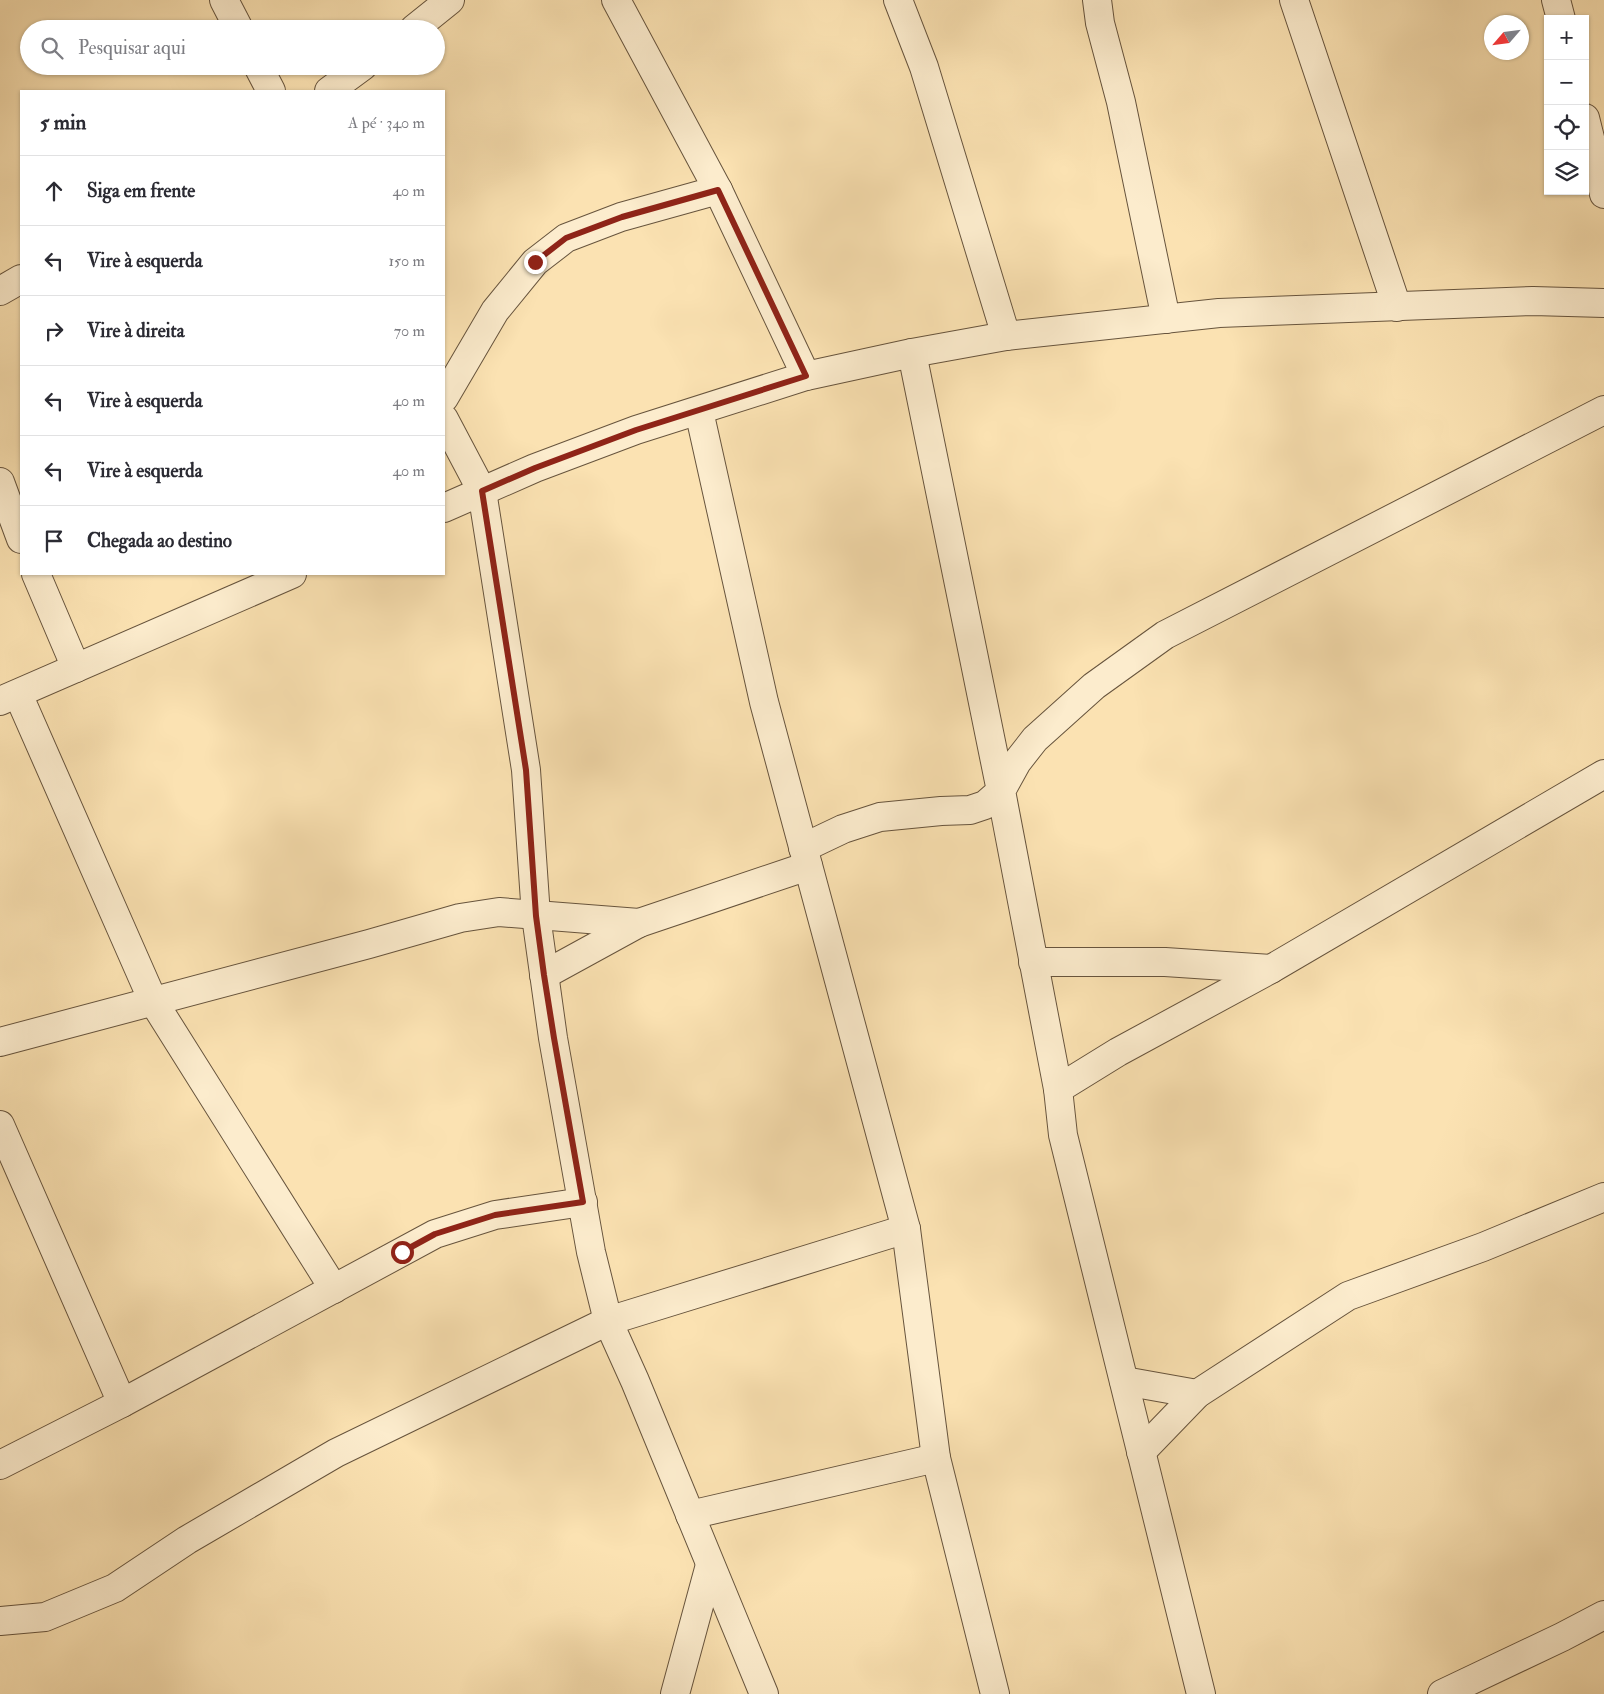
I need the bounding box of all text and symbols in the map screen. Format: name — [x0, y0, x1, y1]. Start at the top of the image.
north arrow — [1484, 15, 1529, 60]
map controls — [1544, 15, 1589, 195]
button: + — [1544, 15, 1589, 60]
search box — [20, 20, 445, 75]
icon: search — [38, 34, 66, 62]
text: Pesquisar aqui — [78, 36, 186, 60]
button: − — [1544, 60, 1589, 105]
button: locate — [1544, 105, 1589, 150]
text: 5 min — [40, 109, 86, 136]
text: A pé · 340 m — [348, 113, 425, 133]
button: layers — [1544, 150, 1589, 195]
icon: ahead — [40, 177, 68, 205]
text: Siga em frente — [87, 179, 195, 203]
text: 40 m — [392, 181, 425, 201]
icon: left — [40, 247, 68, 275]
text: Vire à esquerda — [87, 249, 202, 273]
text: 150 m — [388, 251, 425, 271]
route end — [524, 251, 547, 274]
icon: right — [40, 317, 68, 345]
text: Vire à direita — [87, 319, 184, 343]
text: 70 m — [394, 321, 425, 341]
icon: left — [40, 387, 68, 415]
text: Vire à esquerda — [87, 389, 202, 413]
text: 40 m — [392, 391, 425, 411]
icon: left — [40, 457, 68, 485]
text: Vire à esquerda — [87, 459, 202, 483]
text: 40 m — [392, 461, 425, 481]
icon: arrive — [40, 527, 68, 555]
text: Chegada ao destino — [87, 529, 232, 553]
route start — [391, 1241, 414, 1264]

